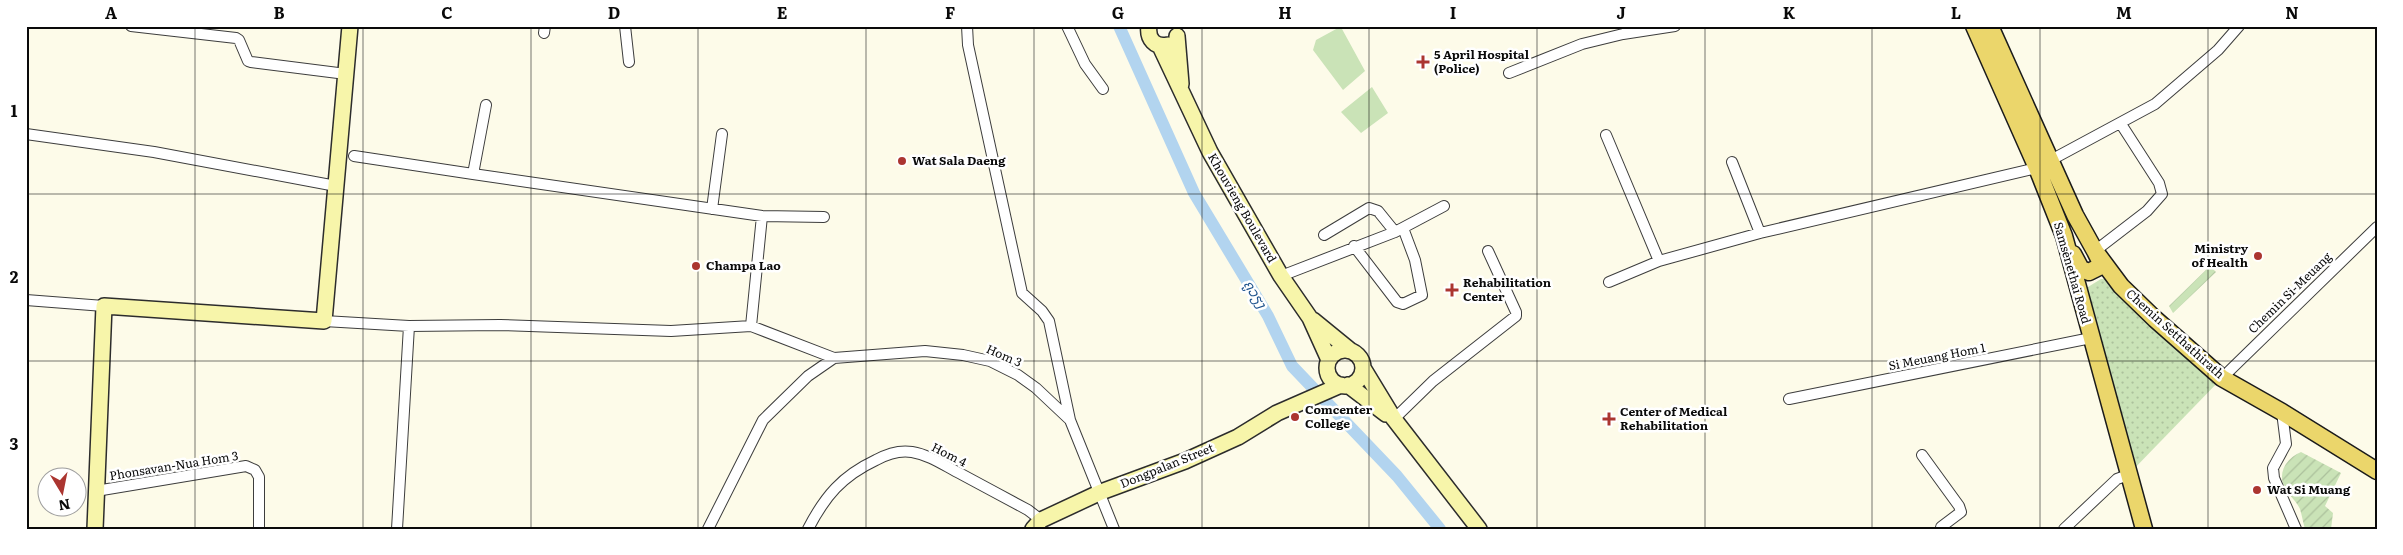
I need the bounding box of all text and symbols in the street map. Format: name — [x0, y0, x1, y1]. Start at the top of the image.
text: A — [105, 0, 117, 24]
text: B — [273, 0, 285, 24]
text: C — [441, 0, 453, 24]
text: D — [608, 0, 620, 24]
text: E — [777, 0, 788, 24]
text: F — [945, 0, 955, 24]
text: G — [1112, 0, 1124, 24]
text: H — [1278, 0, 1292, 24]
text: I — [1450, 0, 1456, 24]
text: J — [1616, 0, 1626, 24]
text: K — [1783, 0, 1796, 24]
text: L — [1951, 0, 1961, 24]
text: M — [2116, 0, 2132, 24]
text: N — [2285, 0, 2299, 24]
place label: 5 April Hospital (Police) — [1434, 45, 1530, 77]
marker: 5 April Hospital (Police) — [1416, 55, 1430, 69]
text: 1 — [11, 98, 18, 122]
street label: Khouvieng Boulevard — [1204, 149, 1282, 266]
place label: Wat Sala Daeng — [912, 151, 1006, 169]
marker: Wat Sala Daeng — [896, 155, 908, 167]
street label: Samsènethaï Road — [2050, 220, 2096, 326]
place label: Ministry of Health — [2192, 239, 2249, 271]
street label: Chemin Si-Meuang — [2243, 247, 2335, 337]
marker: Ministry of Health — [2252, 250, 2264, 262]
place label: Champa Lao — [706, 256, 781, 274]
marker: Champa Lao — [690, 260, 702, 272]
text: 2 — [10, 264, 19, 288]
place label: Rehabilitation Center — [1463, 273, 1552, 305]
water label: ຄູວຽງ — [1240, 275, 1273, 312]
marker: Rehabilitation Center — [1445, 283, 1459, 297]
street label: Chemin Setthathirath — [2123, 284, 2229, 382]
street label: Si Meuang Hom 1 — [1887, 338, 1987, 374]
street label: Hom 3 — [984, 339, 1025, 371]
place label: Comcenter College — [1305, 400, 1373, 432]
place label: Center of Medical Rehabilitation — [1620, 402, 1728, 434]
marker: Comcenter College — [1289, 411, 1301, 423]
marker: Center of Medical Rehabilitation — [1602, 412, 1616, 426]
text: 3 — [10, 431, 19, 455]
street label: Hom 4 — [929, 438, 971, 471]
street label: Dongpalan Street — [1117, 438, 1216, 492]
street label: Phonsavan-Nua Hom 3 — [108, 446, 240, 484]
north arrow — [38, 468, 88, 518]
place label: Wat Si Muang — [2267, 480, 2351, 498]
marker: Wat Si Muang — [2251, 484, 2263, 496]
text: N — [57, 495, 72, 517]

